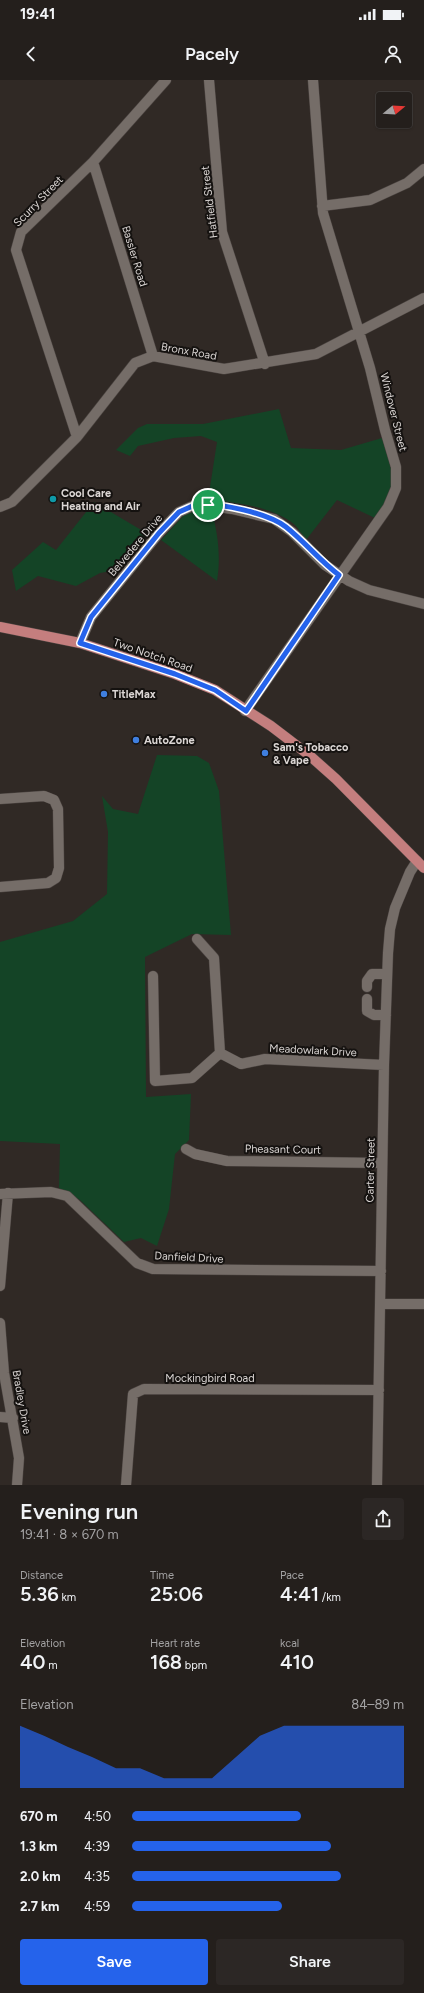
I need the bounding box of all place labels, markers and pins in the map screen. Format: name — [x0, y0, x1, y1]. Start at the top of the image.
place label: Cool Care Heating and Air — [61, 487, 141, 513]
pin — [191, 488, 225, 522]
marker: Cool Care Heating and Air — [48, 494, 58, 504]
place label: TitleMax — [112, 688, 156, 701]
marker: TitleMax — [99, 689, 109, 699]
place label: AutoZone — [144, 734, 195, 747]
marker: AutoZone — [131, 735, 141, 745]
place label: Sam's Tobacco & Vape — [273, 741, 349, 767]
marker: Sam's Tobacco & Vape — [260, 748, 270, 758]

